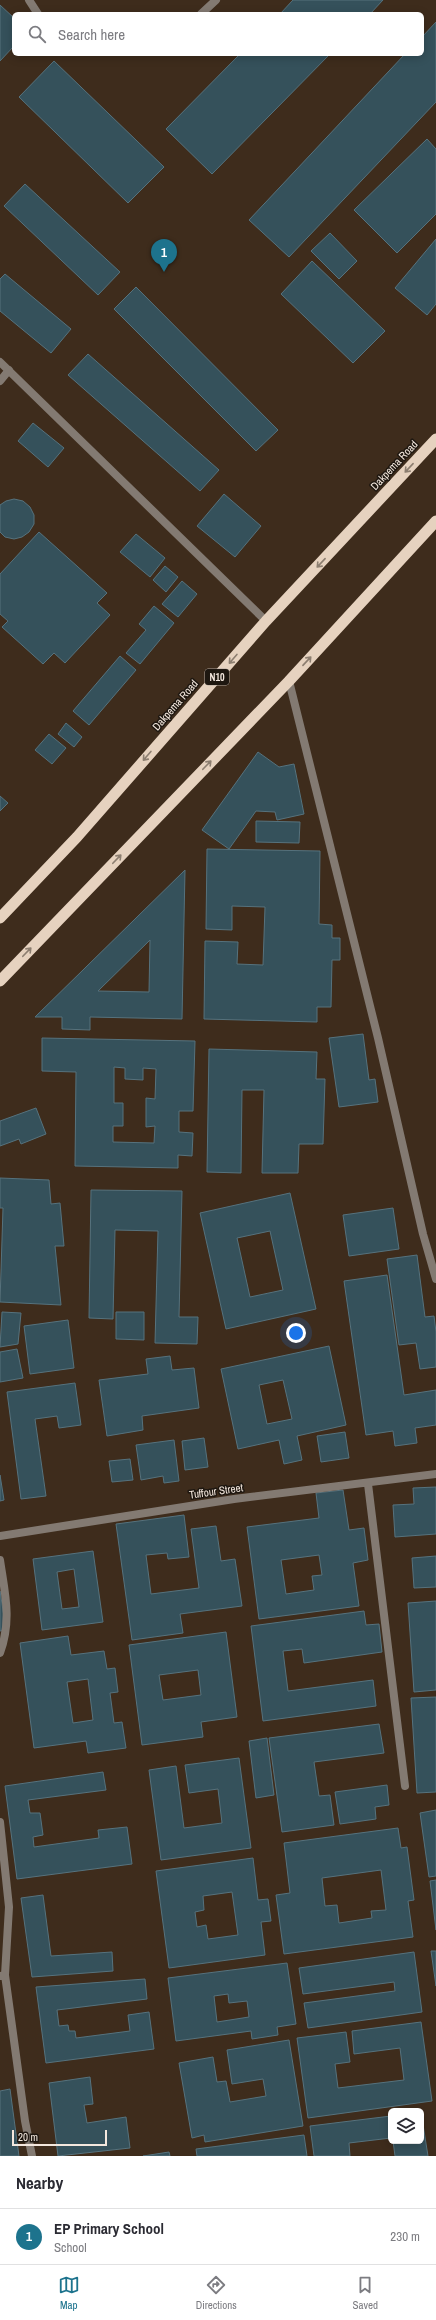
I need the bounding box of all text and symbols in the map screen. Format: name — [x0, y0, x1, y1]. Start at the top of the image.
search box — [12, 12, 424, 56]
icon: search — [26, 23, 48, 45]
text: Search here — [58, 24, 125, 45]
pin: 1 — [151, 239, 177, 272]
street label: Dakpema Road — [368, 437, 420, 493]
one-way arrow — [405, 462, 414, 473]
one-way arrow — [316, 557, 325, 568]
one-way arrow — [229, 653, 238, 663]
one-way arrow — [302, 656, 312, 666]
road number: N10 — [205, 669, 229, 685]
street label: Dakpema Road — [149, 677, 201, 733]
one-way arrow — [142, 751, 152, 761]
one-way arrow — [203, 760, 212, 770]
one-way arrow — [112, 854, 122, 864]
one-way arrow — [22, 947, 32, 957]
your location — [286, 1323, 306, 1343]
street label: Tuffour Street — [188, 1480, 244, 1502]
map controls — [388, 2108, 424, 2144]
button: layers — [388, 2108, 424, 2144]
scale bar — [12, 2128, 107, 2147]
text: 20 m — [18, 2130, 38, 2144]
text: Nearby — [16, 2171, 63, 2194]
text: EP Primary School — [54, 2218, 164, 2239]
text: 1 — [26, 2228, 32, 2245]
text: 230 m — [390, 2228, 420, 2245]
text: School — [54, 2239, 87, 2256]
tab: Map — [58, 2274, 80, 2312]
tab: Directions — [196, 2274, 237, 2312]
tab: Saved — [353, 2274, 378, 2312]

